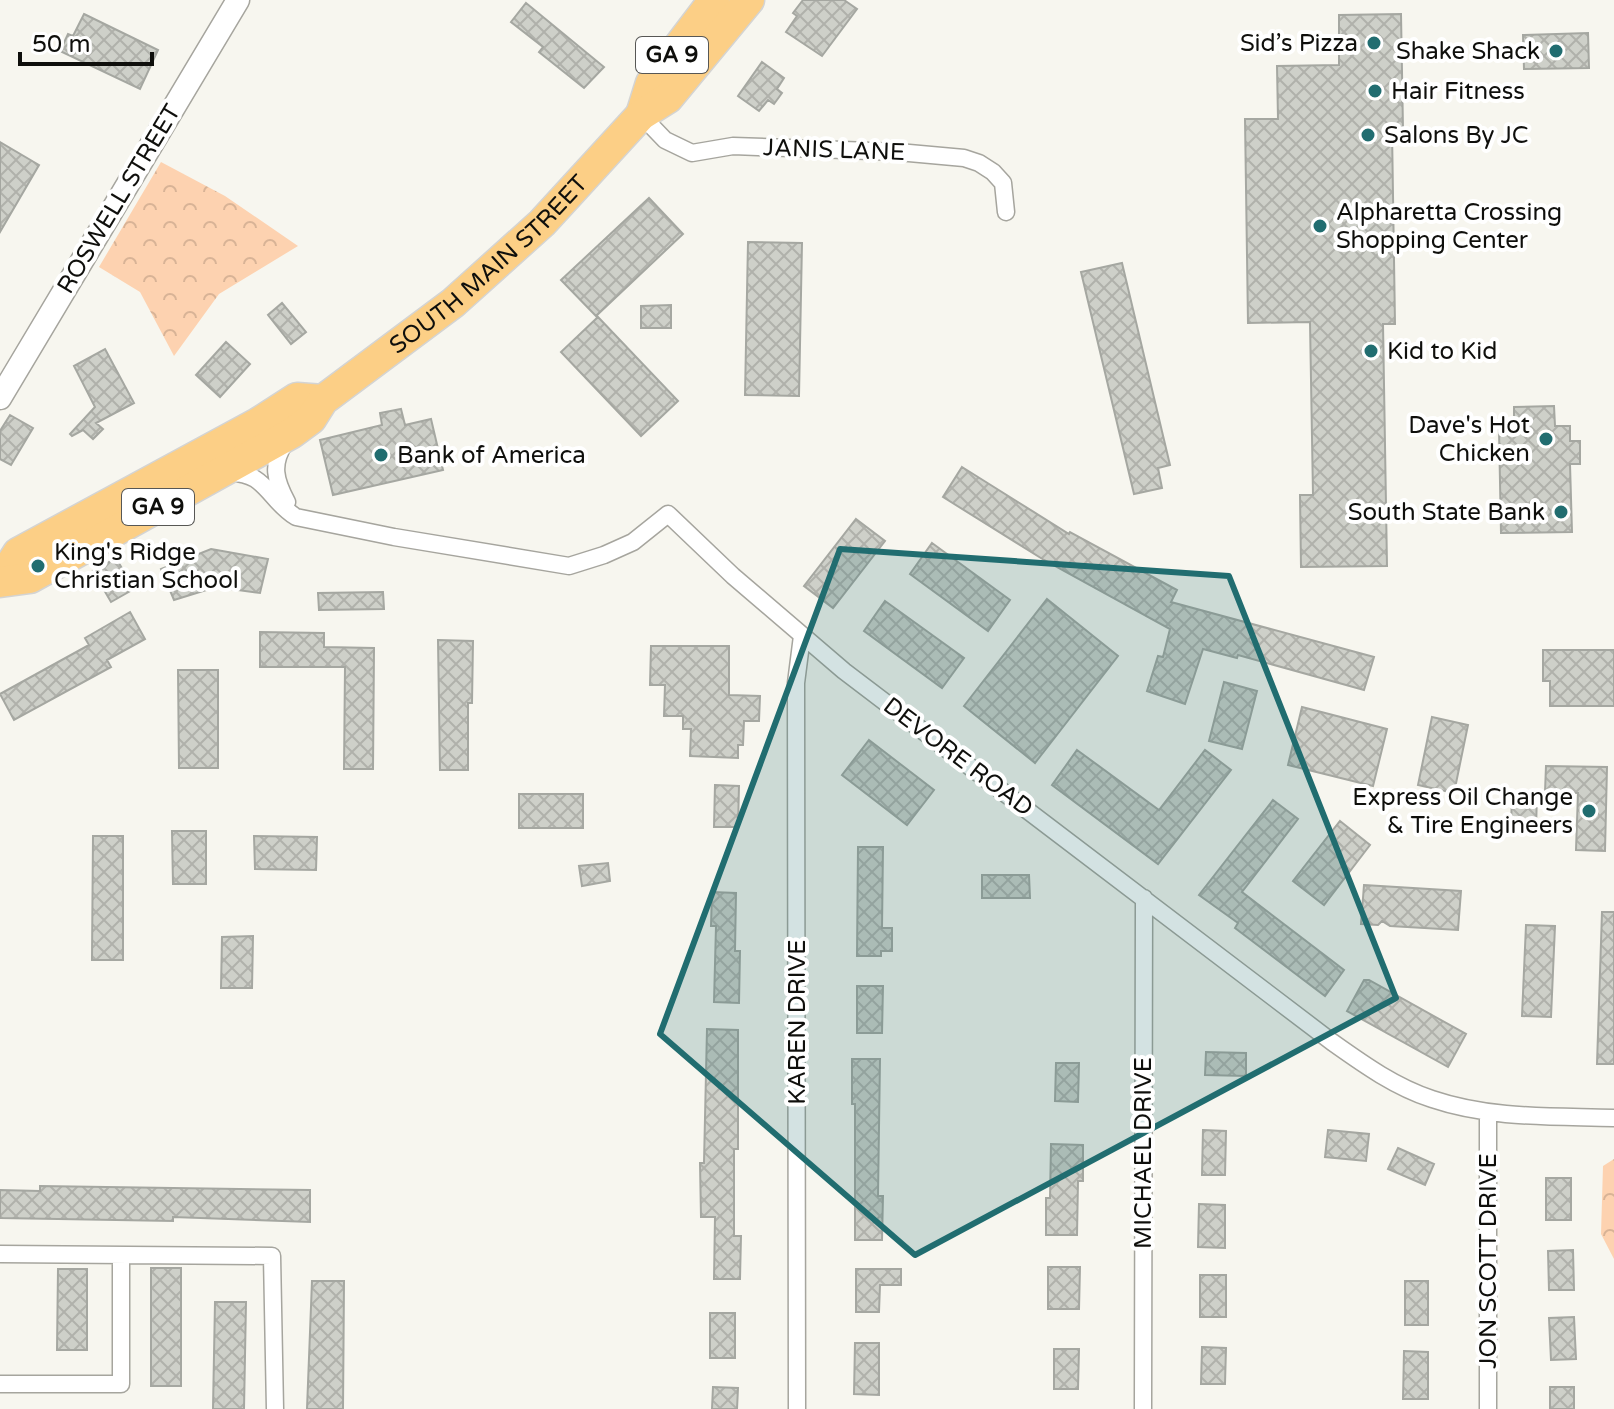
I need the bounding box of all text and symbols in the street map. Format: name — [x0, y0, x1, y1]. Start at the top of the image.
scale bar — [20, 16, 152, 66]
place label: Sid’s Pizza — [1240, 29, 1358, 58]
text: 50 m — [32, 30, 90, 59]
marker: Sid’s Pizza — [1365, 34, 1383, 52]
road number: GA 9 — [636, 37, 708, 73]
place label: Shake Shack — [1396, 37, 1540, 66]
marker: Shake Shack — [1547, 42, 1565, 60]
place label: Hair Fitness — [1391, 77, 1525, 106]
marker: Hair Fitness — [1366, 82, 1384, 100]
street label: ROSWELL STREET — [51, 99, 187, 299]
place label: Salons By JC — [1384, 121, 1529, 150]
marker: Salons By JC — [1359, 126, 1377, 144]
street label: JANIS LANE — [763, 133, 905, 167]
street label: SOUTH MAIN STREET — [383, 169, 594, 360]
place label: Alpharetta Crossing Shopping Center — [1336, 198, 1562, 255]
marker: Alpharetta Crossing Shopping Center — [1311, 217, 1329, 235]
place label: Kid to Kid — [1387, 337, 1497, 366]
marker: Kid to Kid — [1362, 342, 1380, 360]
place label: Dave's Hot Chicken — [1408, 411, 1530, 468]
marker: Dave's Hot Chicken — [1537, 430, 1555, 448]
place label: Bank of America — [397, 441, 586, 470]
marker: Bank of America — [372, 446, 390, 464]
road number: GA 9 — [122, 489, 194, 525]
place label: South State Bank — [1348, 498, 1545, 527]
marker: South State Bank — [1552, 503, 1570, 521]
place label: King's Ridge Christian School — [54, 538, 239, 595]
marker: King's Ridge Christian School — [29, 557, 47, 575]
street label: DEVORE ROAD — [877, 691, 1039, 823]
place label: Express Oil Change & Tire Engineers — [1352, 783, 1573, 840]
marker: Express Oil Change & Tire Engineers — [1580, 802, 1598, 820]
street label: KAREN DRIVE — [783, 939, 812, 1105]
street label: MICHAEL DRIVE — [1129, 1057, 1158, 1249]
street label: JON SCOTT DRIVE — [1474, 1153, 1503, 1369]

